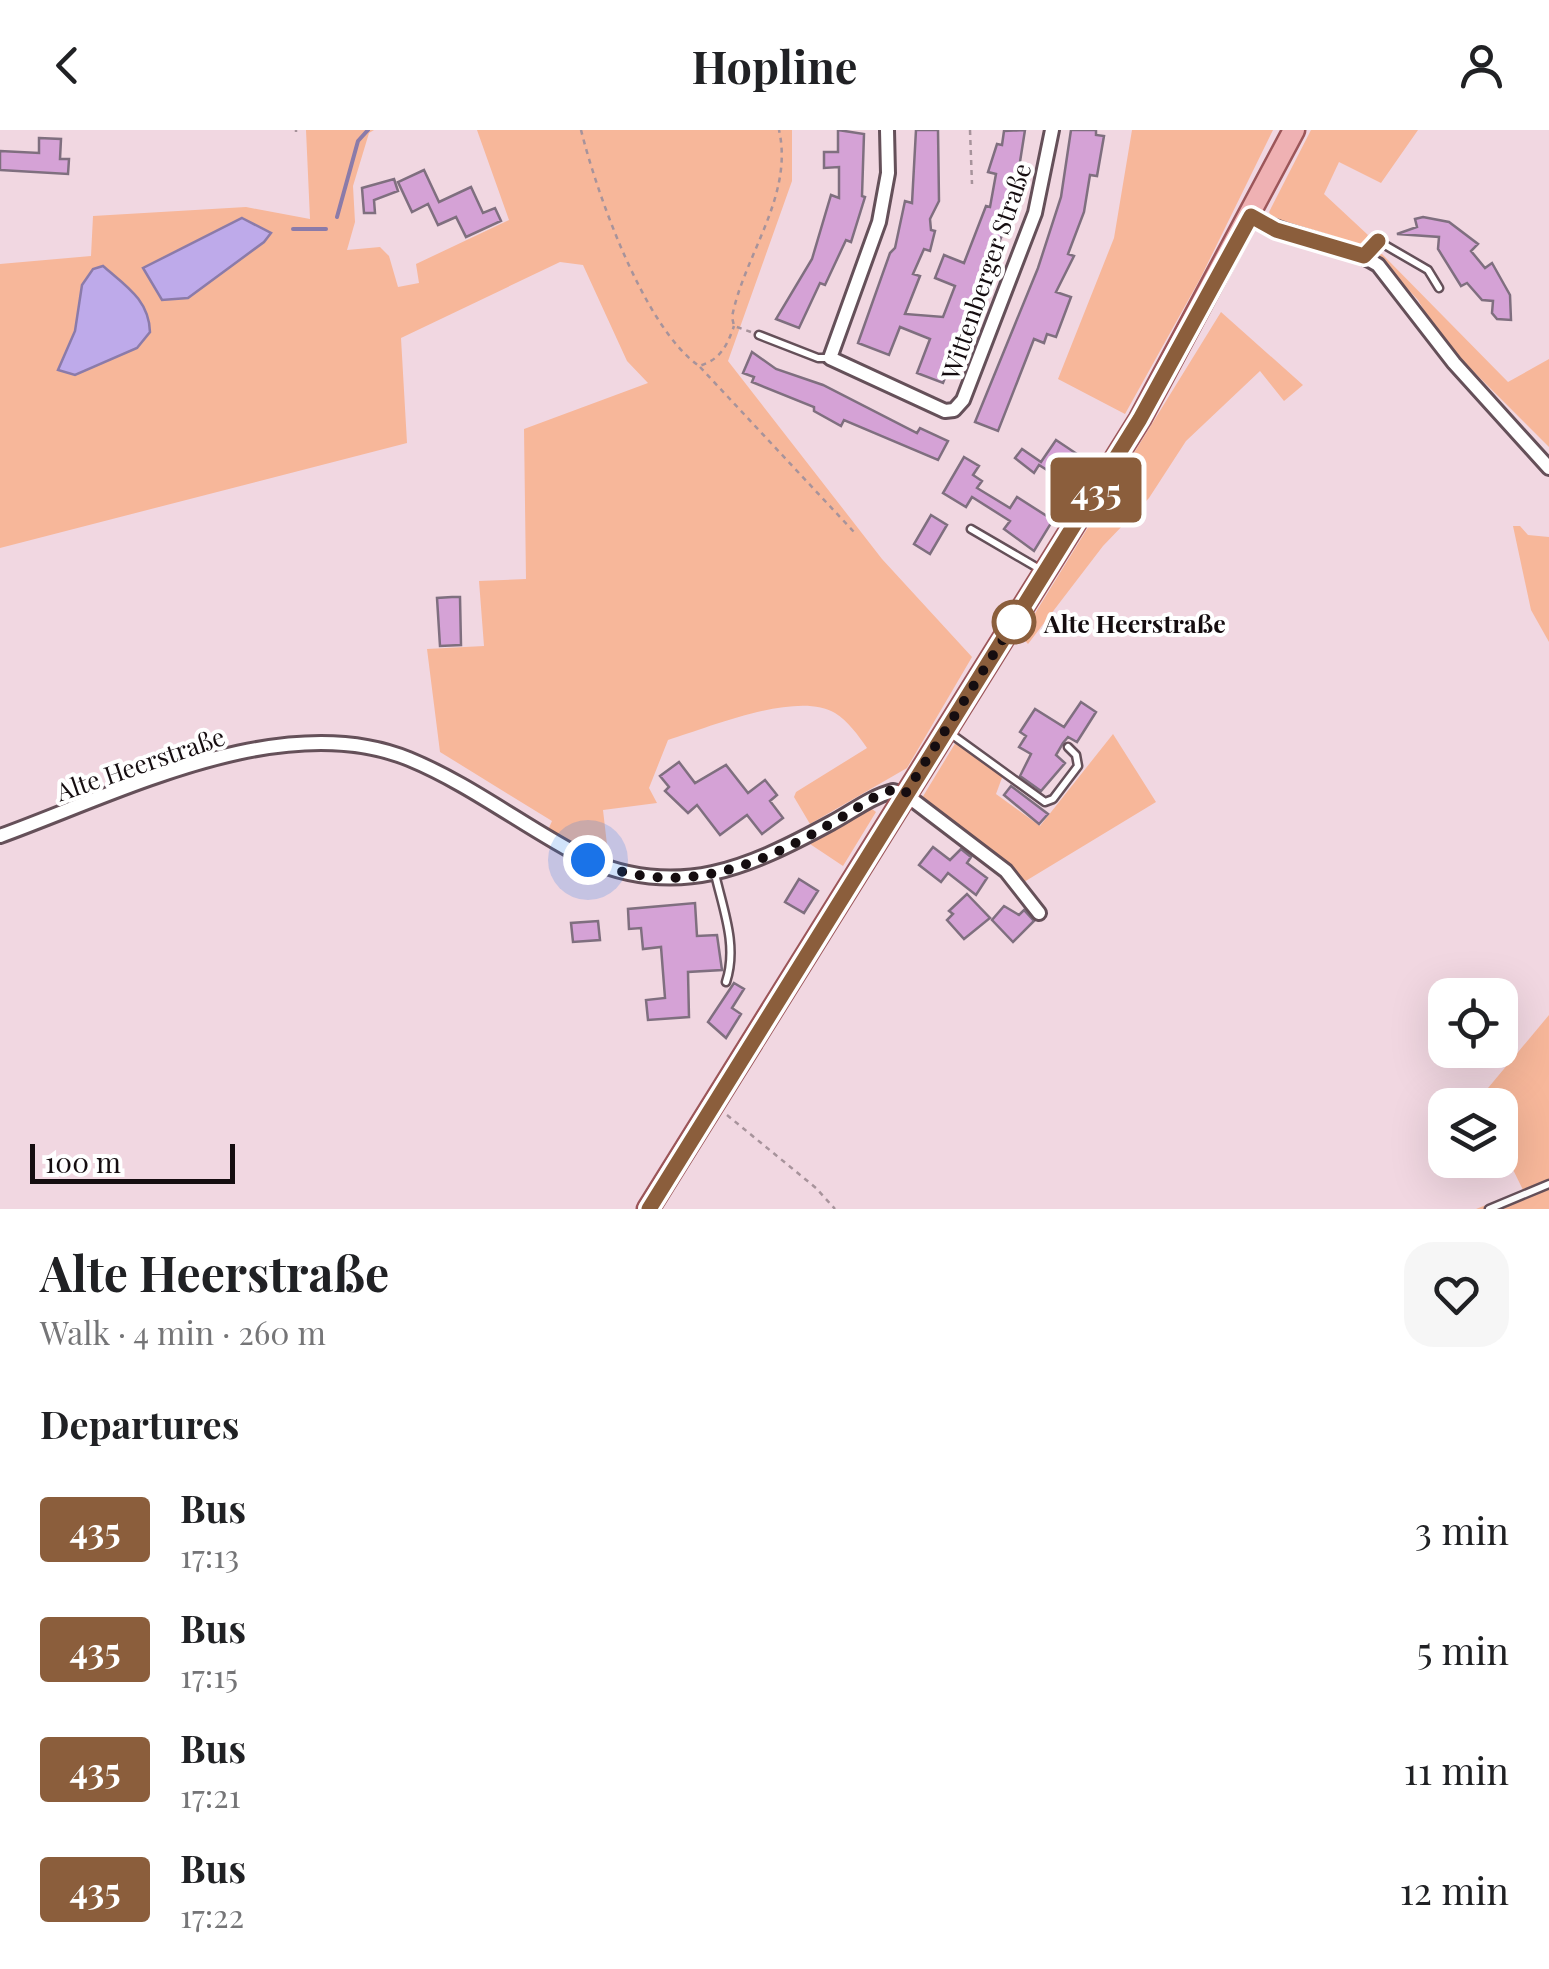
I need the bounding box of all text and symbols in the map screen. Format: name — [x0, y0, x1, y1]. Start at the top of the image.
text: Hopline — [691, 35, 858, 95]
icon: back — [40, 38, 95, 93]
icon: person — [1454, 38, 1509, 93]
street label: Wittenberger Straße — [932, 158, 1038, 385]
line badge: 435 — [1038, 458, 1154, 522]
text: 435 — [1070, 467, 1122, 514]
marker: Alte Heerstraße — [993, 601, 1035, 643]
place label: Alte Heerstraße — [1043, 606, 1226, 639]
street label: Alte Heerstraße — [50, 719, 229, 808]
your location — [563, 835, 613, 885]
map controls — [1428, 978, 1518, 1178]
button: locate — [1428, 978, 1518, 1068]
button: layers — [1428, 1088, 1518, 1178]
scale bar — [30, 1139, 235, 1184]
text: 100 m — [45, 1143, 121, 1180]
text: Alte Heerstraße — [40, 1240, 389, 1304]
button: heart — [1404, 1242, 1509, 1347]
text: Walk · 4 min · 260 m — [40, 1310, 326, 1353]
text: Departures — [40, 1398, 239, 1449]
text: Bus — [180, 1482, 246, 1533]
text: 3 min — [1415, 1504, 1509, 1555]
text: 435 — [69, 1506, 121, 1553]
text: 17:13 — [180, 1533, 239, 1576]
text: Bus — [180, 1602, 246, 1653]
text: 5 min — [1417, 1624, 1509, 1675]
text: 435 — [69, 1626, 121, 1673]
text: 17:15 — [180, 1653, 238, 1696]
text: Bus — [180, 1722, 246, 1773]
text: 11 min — [1404, 1744, 1509, 1795]
text: 435 — [69, 1746, 121, 1793]
text: 17:21 — [180, 1773, 241, 1816]
text: Bus — [180, 1842, 246, 1893]
text: 12 min — [1400, 1864, 1509, 1915]
text: 435 — [69, 1866, 121, 1913]
text: 17:22 — [180, 1893, 244, 1936]

